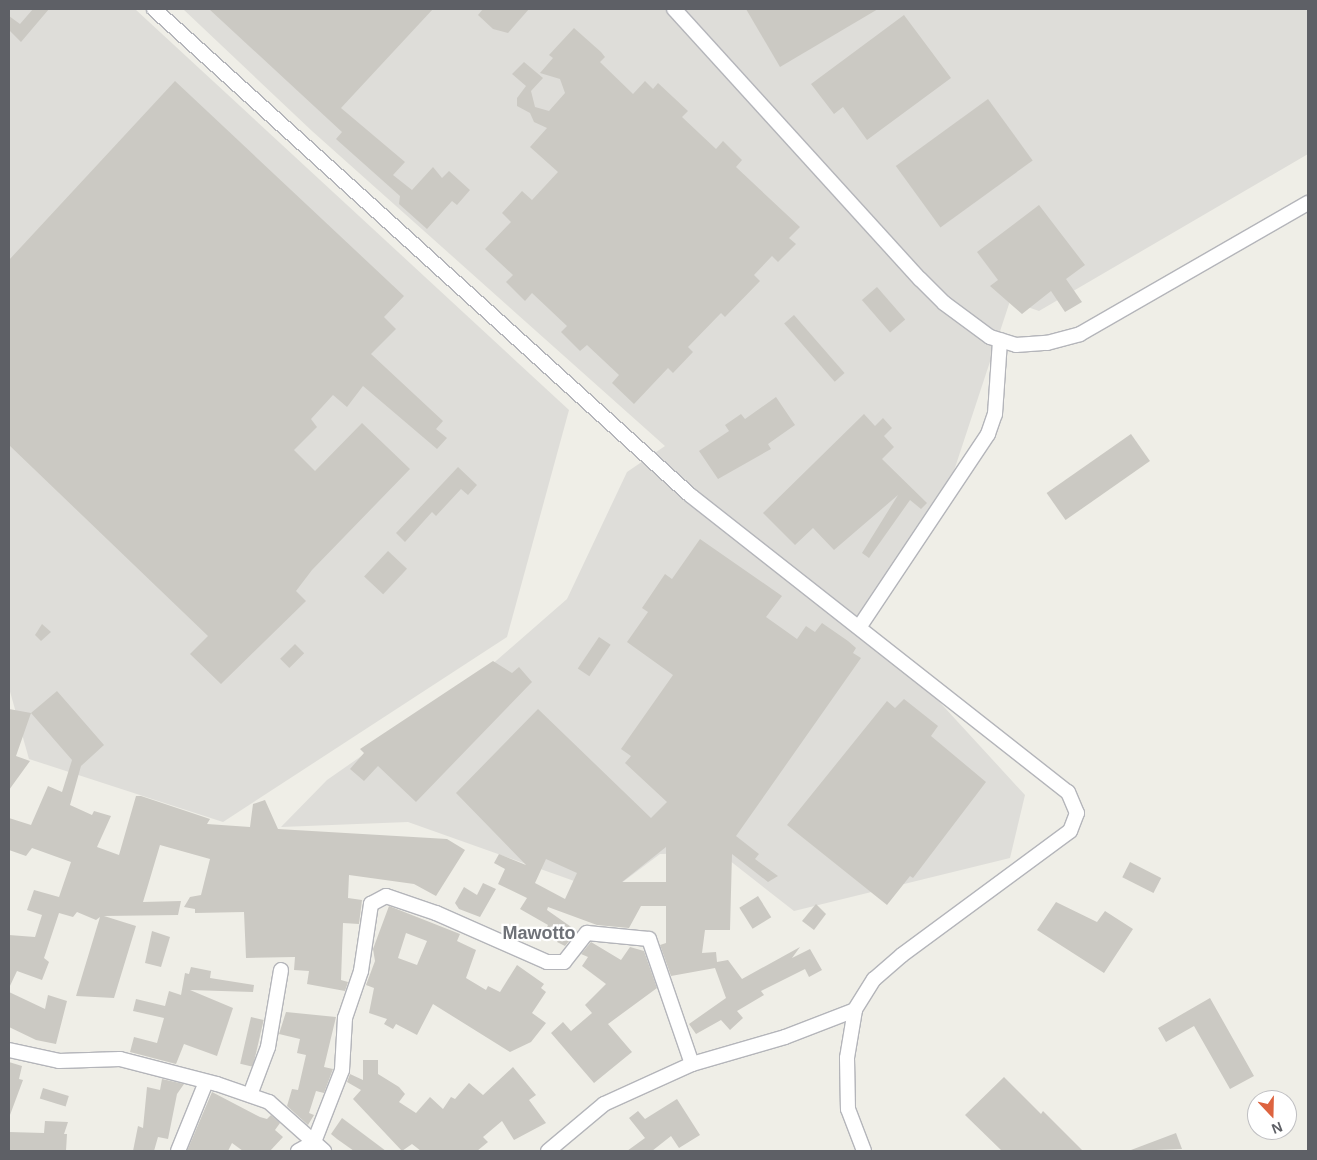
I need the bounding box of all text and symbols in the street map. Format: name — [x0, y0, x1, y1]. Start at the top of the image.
district label: Mawotto — [503, 922, 575, 944]
north arrow — [1247, 1090, 1297, 1140]
text: N — [1269, 1119, 1285, 1137]

